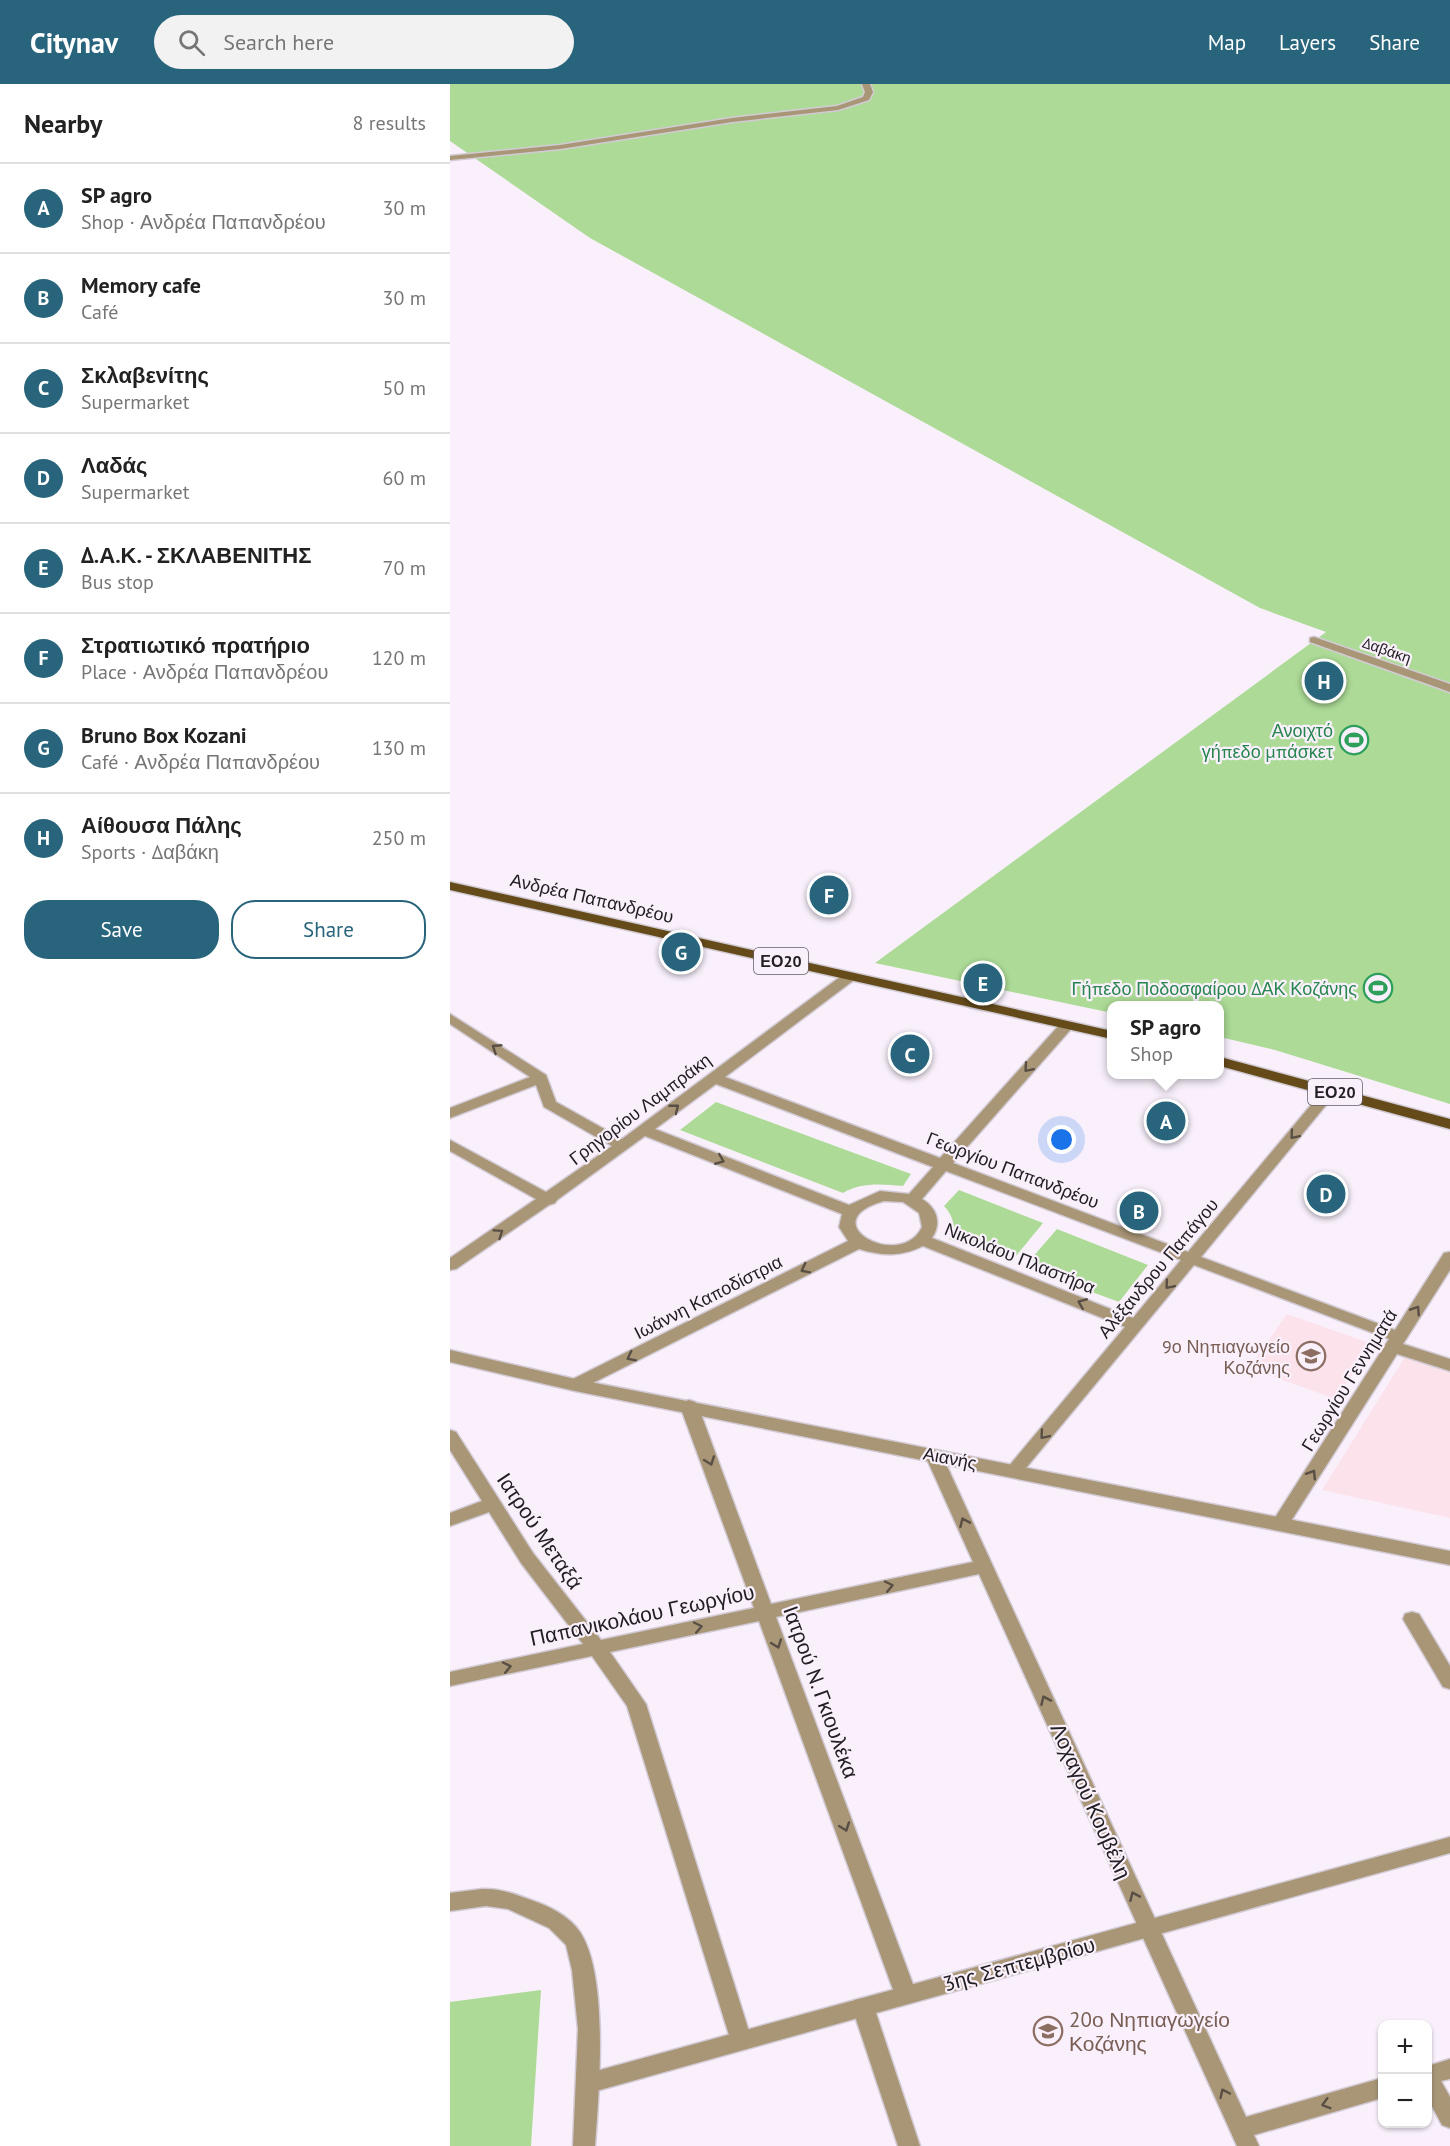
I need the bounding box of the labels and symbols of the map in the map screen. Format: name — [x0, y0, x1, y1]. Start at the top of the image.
street label: Δαβάκη — [1360, 633, 1414, 667]
pin: H — [1304, 658, 1344, 704]
place label: Ανοιχτό γήπεδο μπάσκετ — [1202, 719, 1333, 763]
sports icon: Ανοιχτό γήπεδο μπάσκετ — [1338, 724, 1370, 756]
street label: Ανδρέα Παπανδρέου — [508, 868, 676, 928]
pin: F — [810, 872, 848, 918]
pin: G — [662, 930, 700, 974]
road number: ΕΟ20 — [754, 948, 808, 974]
pin: E — [964, 960, 1002, 1006]
sports icon: Γήπεδο Ποδοσφαίρου ΔΑΚ Κοζάνης — [1362, 972, 1394, 1004]
place label: Γήπεδο Ποδοσφαίρου ΔΑΚ Κοζάνης — [1071, 977, 1357, 1000]
pin: C — [890, 1032, 930, 1076]
one-way arrow — [491, 1044, 502, 1055]
street label: Γρηγορίου Λαμπράκη — [564, 1048, 716, 1170]
one-way arrow — [1024, 1061, 1035, 1072]
road number: ΕΟ20 — [1308, 1079, 1362, 1105]
pin: A — [1146, 1098, 1186, 1144]
one-way arrow — [668, 1105, 679, 1116]
your location — [1047, 1125, 1076, 1154]
street label: Γεωργίου Παπανδρέου — [924, 1127, 1102, 1213]
one-way arrow — [1290, 1128, 1301, 1139]
one-way arrow — [713, 1153, 724, 1165]
pin: D — [1306, 1172, 1346, 1216]
pin: B — [1120, 1188, 1158, 1234]
street label: Αλέξανδρου Παπάγου — [1093, 1193, 1223, 1343]
street label: Νικολάου Πλαστήρα — [941, 1217, 1099, 1299]
one-way arrow — [492, 1229, 503, 1240]
street label: Ιωάννη Καποδίστρια — [630, 1250, 786, 1344]
one-way arrow — [801, 1262, 812, 1273]
one-way arrow — [1165, 1278, 1176, 1289]
one-way arrow — [1077, 1298, 1088, 1310]
street label: Γεωργίου Γεννηματά — [1296, 1305, 1402, 1455]
one-way arrow — [1409, 1306, 1421, 1316]
place label: 9ο Νηπιαγωγείο Κοζάνης — [1162, 1335, 1290, 1379]
school or university icon: 9ο Νηπιαγωγείο Κοζάνης — [1295, 1340, 1327, 1372]
one-way arrow — [627, 1350, 638, 1361]
one-way arrow — [1041, 1428, 1052, 1439]
street label: Αιανής — [921, 1442, 979, 1475]
one-way arrow — [702, 1455, 715, 1466]
street label: Ιατρού Μεταξά — [491, 1468, 589, 1594]
one-way arrow — [1304, 1470, 1315, 1481]
one-way arrow — [960, 1517, 972, 1528]
street label: Παπανικολάου Γεωργίου — [527, 1578, 757, 1652]
one-way arrow — [883, 1580, 893, 1593]
street label: Ιατρού N. Γκιουλέκα — [777, 1602, 865, 1782]
one-way arrow — [693, 1621, 703, 1634]
one-way arrow — [770, 1638, 783, 1649]
one-way arrow — [502, 1661, 512, 1674]
one-way arrow — [1040, 1695, 1052, 1706]
street label: Λοχαγού Κουβέλη — [1045, 1719, 1137, 1883]
one-way arrow — [837, 1821, 850, 1832]
one-way arrow — [1130, 1892, 1142, 1903]
street label: 3ης Σεπτεμβρίου — [940, 1931, 1098, 1997]
place label: 20ο Νηπιαγωγείο Κοζάνης — [1069, 2006, 1230, 2057]
school or university icon: 20ο Νηπιαγωγείο Κοζάνης — [1032, 2015, 1064, 2047]
one-way arrow — [1219, 2088, 1231, 2099]
one-way arrow — [1321, 2097, 1331, 2110]

